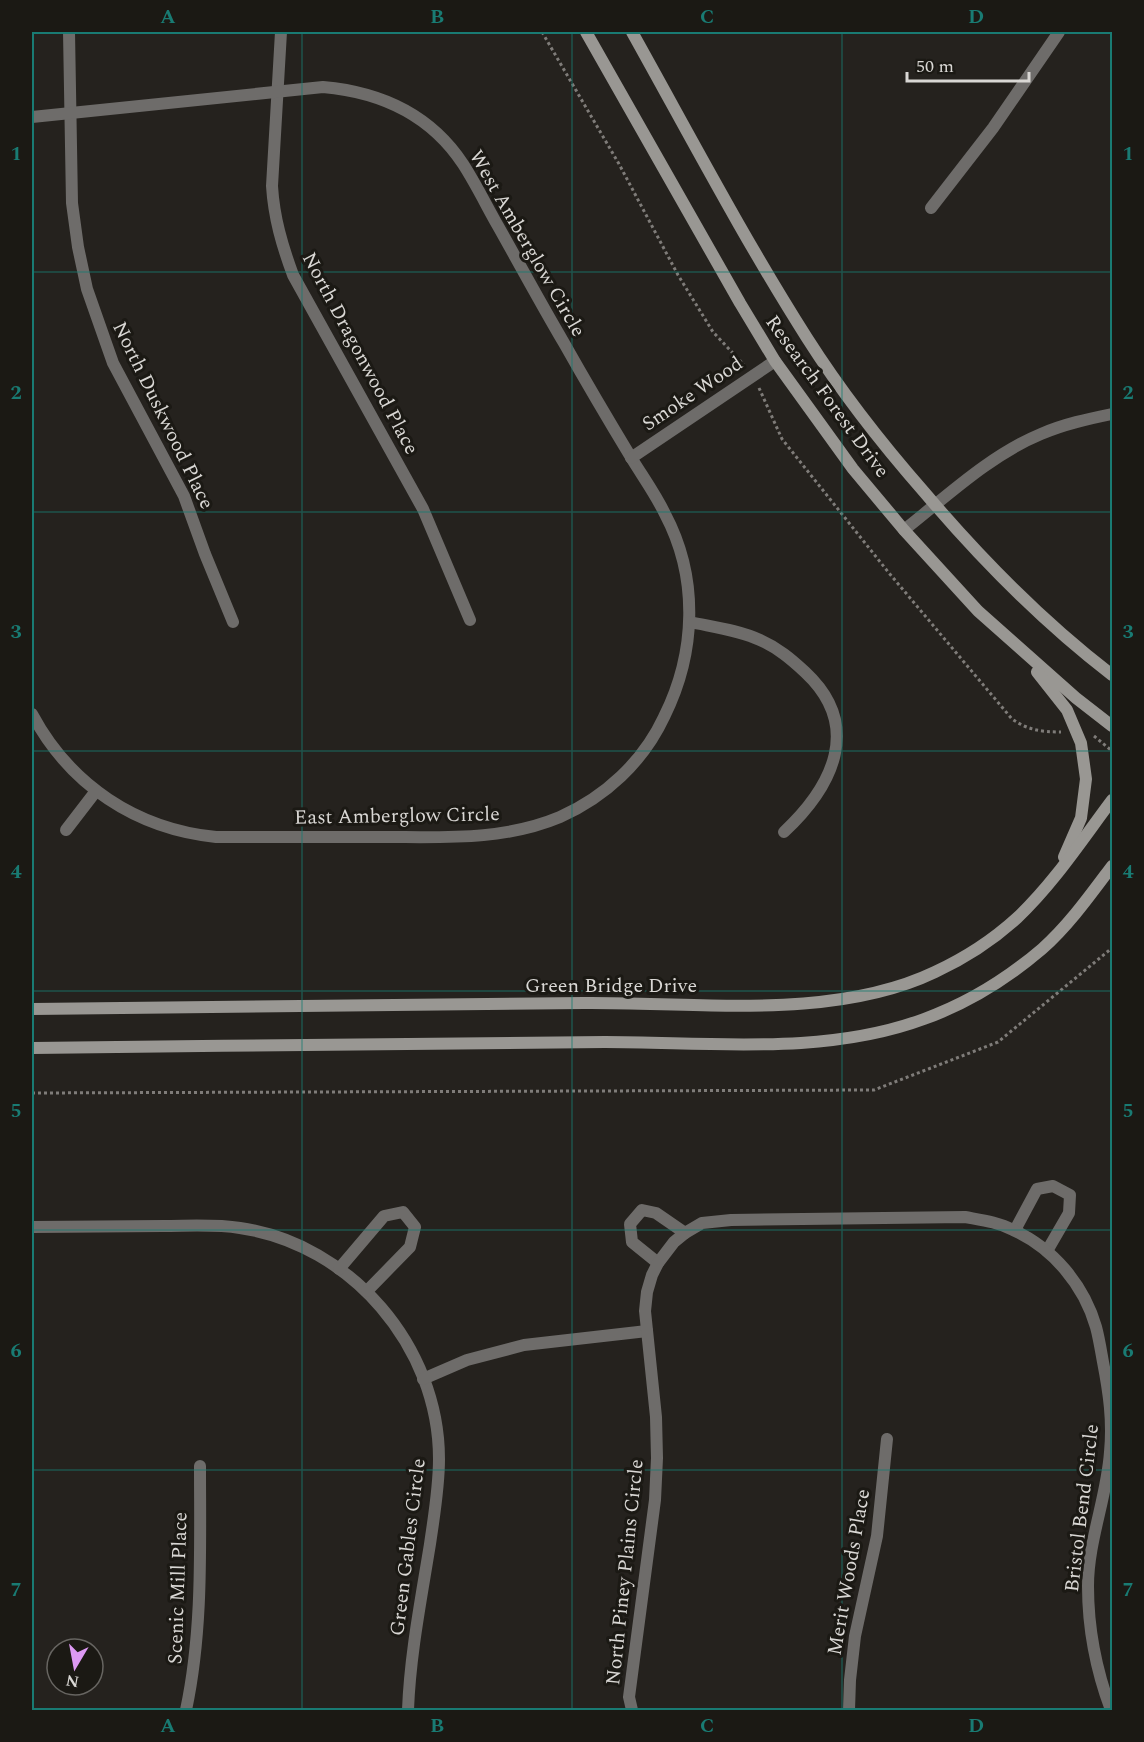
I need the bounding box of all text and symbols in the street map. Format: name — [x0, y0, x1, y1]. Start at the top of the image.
text: A — [160, 2, 176, 32]
text: B — [430, 2, 444, 32]
text: C — [700, 2, 714, 32]
text: D — [968, 2, 984, 32]
scale bar — [907, 45, 1028, 83]
text: 50 m — [916, 53, 954, 80]
text: 1 — [10, 139, 22, 169]
text: 1 — [1122, 139, 1134, 169]
street label: West Amberglow Circle — [461, 144, 593, 343]
street label: North Dragonwood Place — [294, 247, 426, 460]
street label: Research Forest Drive — [758, 309, 897, 484]
street label: North Duskwood Place — [105, 316, 222, 514]
street label: Smoke Wood — [636, 349, 749, 439]
text: 2 — [10, 378, 22, 408]
text: 2 — [1122, 378, 1134, 408]
text: 3 — [10, 617, 22, 647]
text: 3 — [1122, 617, 1134, 647]
street label: East Amberglow Circle — [294, 799, 500, 833]
text: 4 — [10, 857, 22, 887]
text: 4 — [1122, 857, 1134, 887]
street label: Green Bridge Drive — [525, 971, 697, 1001]
text: 5 — [10, 1096, 22, 1126]
text: 5 — [1122, 1096, 1134, 1126]
text: 6 — [10, 1336, 22, 1366]
text: 6 — [1122, 1336, 1134, 1366]
street label: Bristol Bend Circle — [1057, 1422, 1107, 1594]
street label: Green Gables Circle — [382, 1457, 434, 1638]
street label: North Piney Plains Circle — [598, 1458, 652, 1687]
street label: Merit Woods Place — [820, 1487, 878, 1658]
street label: Scenic Mill Place — [160, 1511, 196, 1665]
text: 7 — [10, 1575, 22, 1605]
text: 7 — [1122, 1575, 1134, 1605]
north arrow — [45, 1637, 105, 1697]
text: N — [64, 1668, 81, 1694]
text: A — [160, 1711, 176, 1741]
text: B — [430, 1711, 444, 1741]
text: C — [700, 1711, 714, 1741]
text: D — [968, 1711, 984, 1741]

